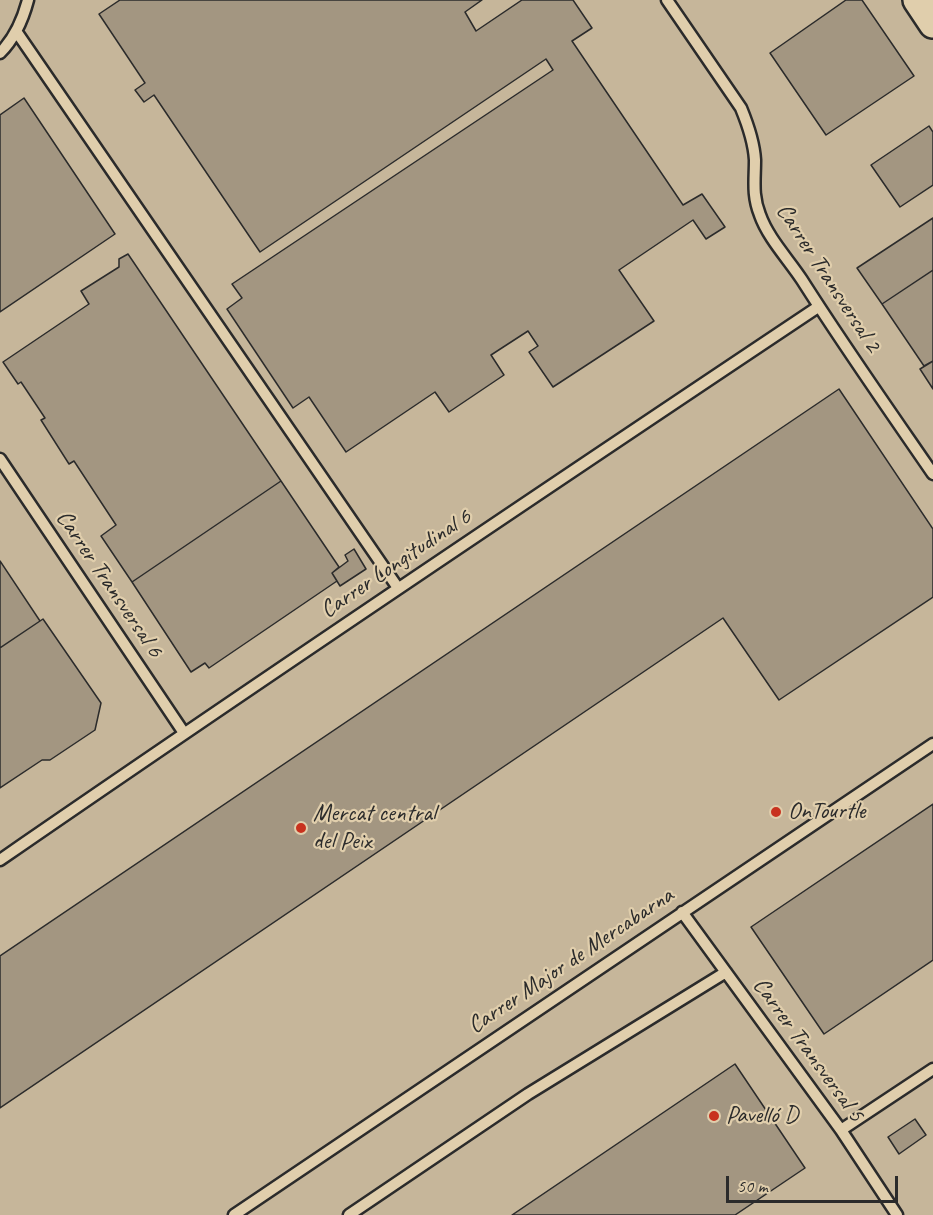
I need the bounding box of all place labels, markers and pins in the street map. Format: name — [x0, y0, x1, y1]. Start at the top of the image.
place label: OnTourtle — [788, 798, 865, 826]
place label: Mercat central del Peix — [313, 800, 436, 856]
marker: OnTourtle — [769, 805, 783, 819]
marker: Mercat central del Peix — [294, 821, 308, 835]
place label: Pavelló D — [726, 1102, 798, 1130]
marker: Pavelló D — [707, 1109, 721, 1123]

